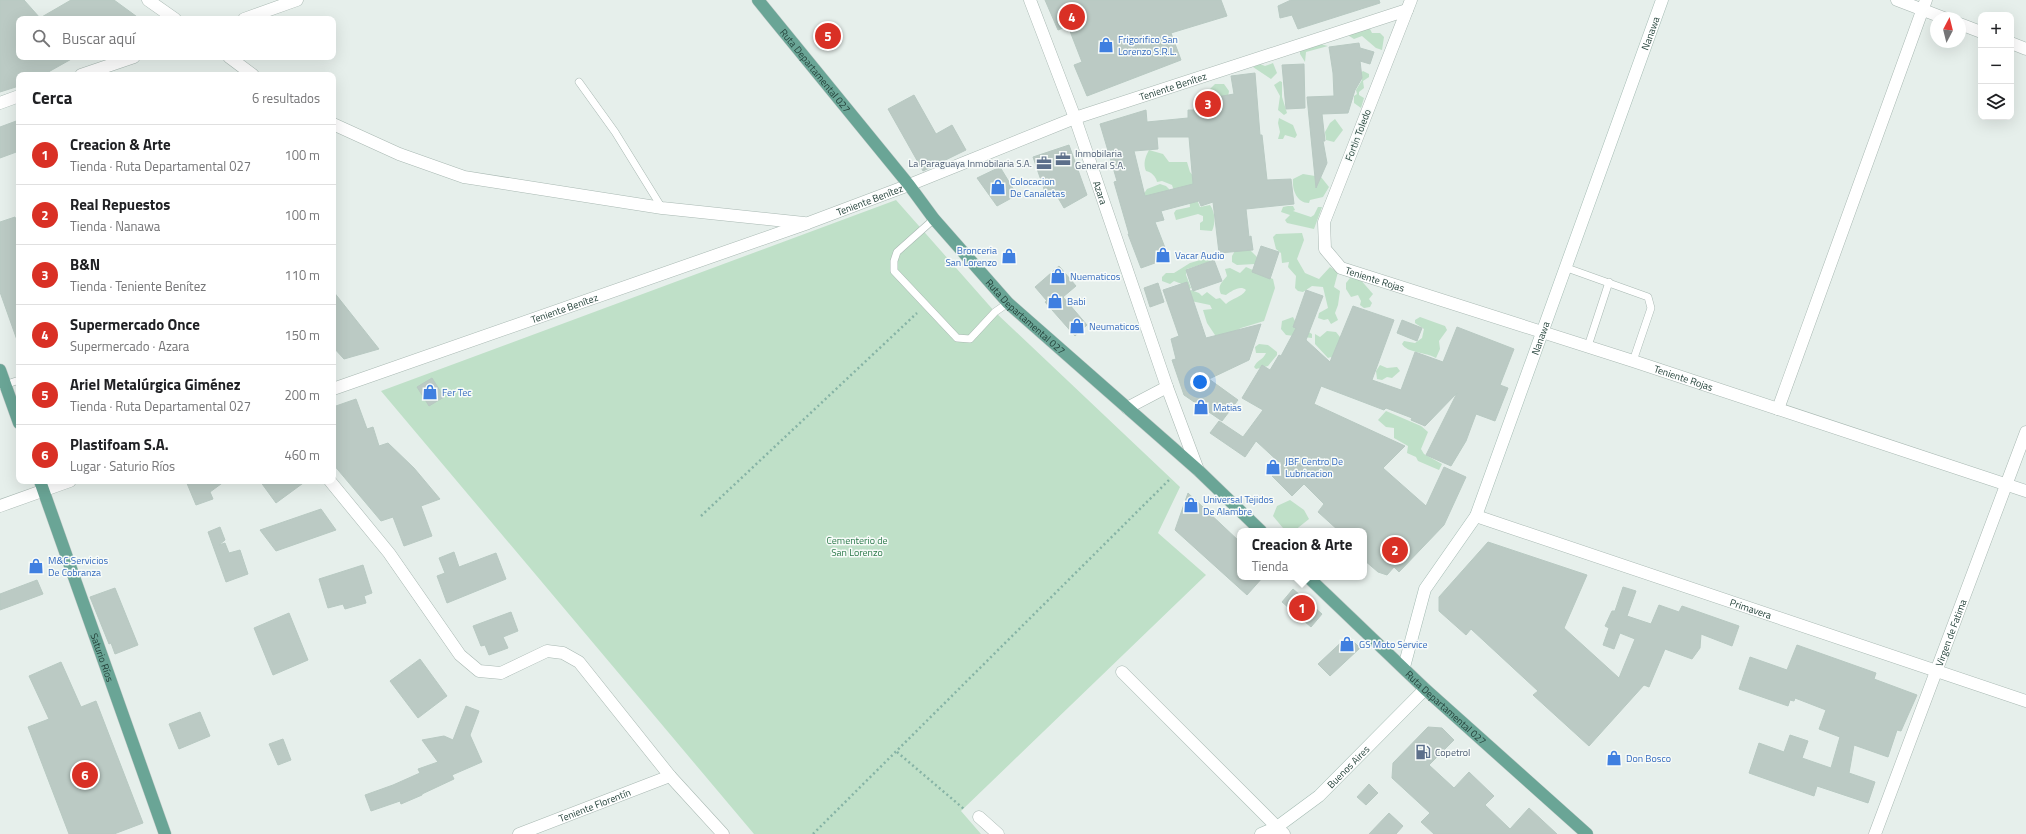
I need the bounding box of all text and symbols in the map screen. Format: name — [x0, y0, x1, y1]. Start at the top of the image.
pin: 4 — [1059, 2, 1085, 32]
north arrow — [1930, 12, 1966, 48]
map controls — [1978, 12, 2014, 120]
button: + — [1978, 12, 2014, 48]
street label: Nanawa — [1637, 14, 1663, 52]
search box — [16, 16, 336, 60]
pin: 5 — [815, 21, 841, 51]
street label: Ruta Departamental 027 — [777, 25, 854, 116]
icon: search — [30, 27, 52, 49]
text: Buscar aquí — [62, 27, 135, 50]
place label: Frigorifico San Lorenzo S.R.L. — [1118, 32, 1178, 59]
shop icon: Frigorifico San Lorenzo S.R.L. — [1097, 36, 1115, 54]
button: − — [1978, 48, 2014, 84]
street label: Teniente Benítez — [1137, 68, 1209, 104]
button: layers — [1978, 84, 2014, 120]
text: Cerca — [32, 85, 72, 111]
text: 6 resultados — [252, 88, 320, 108]
pin: 3 — [1195, 89, 1221, 119]
street label: Fortin Toledo — [1341, 107, 1375, 163]
text: Creacion & Arte — [70, 133, 171, 156]
text: 1 — [41, 145, 49, 165]
text: 100 m — [284, 145, 320, 165]
place label: Inmobilaria General S.A. — [1075, 146, 1125, 173]
office icon: Inmobilaria General S.A. — [1054, 150, 1072, 168]
office icon: La Paraguaya Inmobilaria S.A. — [1035, 154, 1053, 172]
text: Tienda · Ruta Departamental 027 — [70, 156, 251, 176]
place label: La Paraguaya Inmobilaria S.A. — [908, 156, 1032, 171]
place label: Colocacion De Canaletas — [1010, 174, 1065, 201]
shop icon: Colocacion De Canaletas — [989, 178, 1007, 196]
street label: Azara — [1089, 179, 1111, 206]
street label: Teniente Benítez — [834, 180, 905, 219]
text: Real Repuestos — [70, 193, 170, 216]
text: 2 — [41, 205, 49, 225]
text: 100 m — [284, 205, 320, 225]
text: Tienda · Nanawa — [70, 216, 160, 236]
place label: Bronceria San Lorenzo — [945, 243, 997, 270]
shop icon: Vacar Audio — [1154, 246, 1172, 264]
shop icon: Bronceria San Lorenzo — [1000, 247, 1018, 265]
place label: Vacar Audio — [1175, 248, 1225, 263]
text: B&N — [70, 253, 100, 276]
street label: Teniente Rojas — [1343, 262, 1407, 295]
text: 3 — [41, 265, 49, 285]
text: 110 m — [284, 265, 320, 285]
shop icon: Nuematicos — [1049, 267, 1067, 285]
place label: Nuematicos — [1070, 269, 1121, 284]
street label: Ruta Departamental 027 — [982, 275, 1069, 358]
text: Tienda · Teniente Benítez — [70, 276, 206, 296]
street label: Teniente Benítez — [529, 289, 600, 327]
shop icon: Babi — [1046, 292, 1064, 310]
place label: Babi — [1067, 294, 1086, 309]
text: Supermercado Once — [70, 313, 200, 336]
shop icon: Neumaticos — [1068, 317, 1086, 335]
place label: Neumaticos — [1089, 319, 1140, 334]
street label: Nanawa — [1527, 319, 1553, 357]
text: 4 — [41, 325, 49, 345]
text: 150 m — [284, 325, 320, 345]
text: Supermercado · Azara — [70, 336, 189, 356]
street label: Teniente Rojas — [1652, 361, 1715, 395]
your location — [1190, 372, 1210, 392]
text: Ariel Metalúrgica Giménez — [70, 373, 241, 396]
shop icon: Fer Tec — [421, 383, 439, 401]
text: 5 — [41, 385, 49, 405]
text: 200 m — [284, 385, 320, 405]
place label: Fer Tec — [442, 385, 472, 400]
text: Tienda · Ruta Departamental 027 — [70, 396, 251, 416]
shop icon: Matias — [1192, 398, 1210, 416]
place label: Matias — [1213, 400, 1242, 415]
text: Plastifoam S.A. — [70, 433, 169, 456]
text: 6 — [41, 445, 49, 465]
text: 460 m — [284, 445, 320, 465]
place label: JBF Centro De Lubricacion — [1285, 454, 1343, 481]
text: Lugar · Saturio Ríos — [70, 456, 175, 476]
shop icon: JBF Centro De Lubricacion — [1264, 458, 1282, 476]
place label: Universal Tejidos De Alambre — [1203, 492, 1274, 519]
shop icon: Universal Tejidos De Alambre — [1182, 496, 1200, 514]
popup — [1237, 528, 1367, 580]
park label: Cementerio de San Lorenzo — [826, 533, 888, 560]
text: Creacion & Arte — [1252, 533, 1352, 556]
pin: 2 — [1382, 535, 1408, 565]
place label: M&C Servicios De Cobranza — [48, 553, 109, 580]
text: Tienda — [1252, 556, 1288, 576]
shop icon: M&C Servicios De Cobranza — [27, 557, 45, 575]
pin: 1 — [1289, 593, 1315, 623]
street label: Primavera — [1728, 594, 1774, 622]
street label: Virgen de Fatima — [1931, 597, 1970, 669]
street label: Saturio Ríos — [87, 631, 118, 684]
shop icon: GS Moto Service — [1338, 635, 1356, 653]
place label: GS Moto Service — [1359, 637, 1428, 652]
street label: Ruta Departamental 027 — [1402, 667, 1490, 748]
street label: Buenos Aires — [1323, 741, 1373, 792]
fuel station icon: Copetrol — [1414, 743, 1432, 761]
place label: Copetrol — [1435, 745, 1470, 760]
shop icon: Don Bosco — [1605, 749, 1623, 767]
place label: Don Bosco — [1626, 751, 1671, 766]
pin: 6 — [72, 760, 98, 790]
street label: Teniente Florentín — [556, 784, 633, 826]

